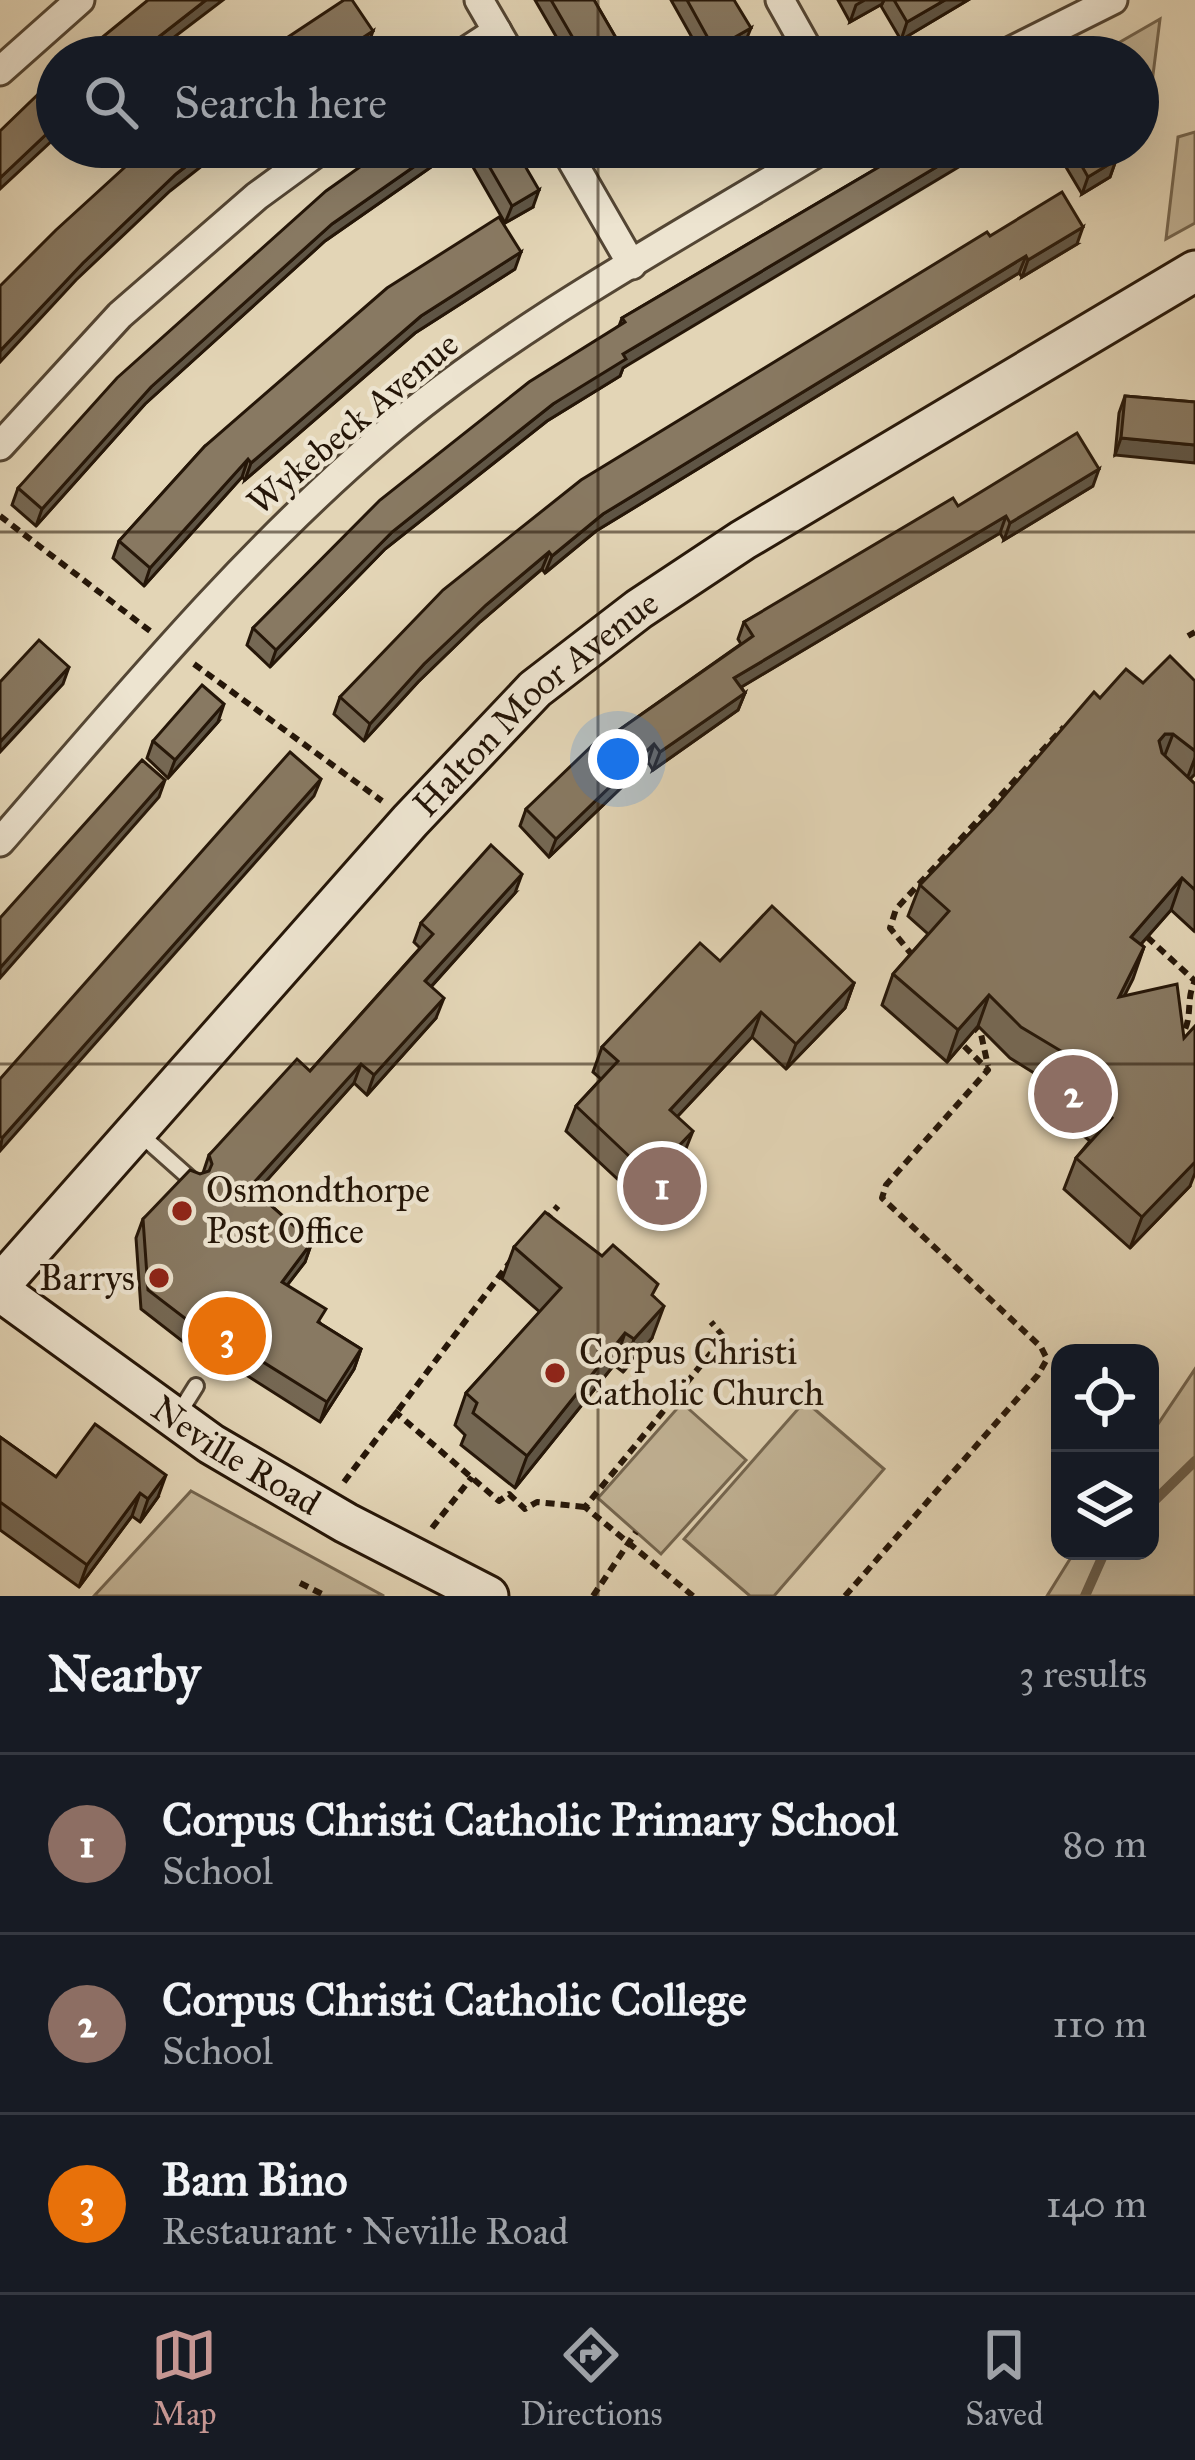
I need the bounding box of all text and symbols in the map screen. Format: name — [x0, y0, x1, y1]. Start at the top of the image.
search box — [36, 36, 1159, 168]
icon: search — [78, 69, 144, 135]
text: Search here — [174, 75, 387, 130]
street label: Wykebeck Avenue — [239, 322, 467, 524]
street label: Halton Moor Avenue — [404, 580, 667, 826]
your location — [588, 729, 648, 789]
pin: 2 — [1034, 1049, 1112, 1139]
pin: 1 — [623, 1141, 701, 1231]
place label: Osmondthorpe Post Office — [206, 1168, 430, 1253]
marker: Osmondthorpe Post Office — [169, 1198, 195, 1224]
place label: Barrys — [39, 1256, 135, 1300]
marker: Barrys — [146, 1265, 172, 1291]
pin: 3 — [188, 1291, 266, 1381]
place label: Corpus Christi Catholic Church — [579, 1330, 824, 1415]
map controls — [1051, 1344, 1159, 1560]
button: locate — [1051, 1344, 1159, 1452]
marker: Corpus Christi Catholic Church — [542, 1360, 568, 1386]
street label: Neville Road — [143, 1386, 328, 1525]
button: layers — [1051, 1452, 1159, 1560]
text: Nearby — [48, 1643, 200, 1705]
text: 3 results — [1019, 1650, 1147, 1698]
text: Corpus Christi Catholic Primary School — [162, 1792, 898, 1847]
text: 1 — [79, 1820, 95, 1868]
text: 80 m — [1062, 1820, 1147, 1868]
text: School — [162, 1847, 273, 1895]
text: Corpus Christi Catholic College — [162, 1972, 747, 2027]
text: 2 — [77, 2000, 97, 2048]
text: 110 m — [1052, 2000, 1147, 2048]
text: School — [162, 2027, 273, 2075]
text: Bam Bino — [162, 2152, 348, 2207]
text: 3 — [79, 2180, 95, 2228]
text: 140 m — [1046, 2180, 1147, 2228]
text: Restaurant · Neville Road — [162, 2207, 569, 2255]
tab: Map — [151, 2322, 217, 2434]
tab: Directions — [520, 2322, 662, 2434]
tab: Saved — [965, 2322, 1044, 2434]

